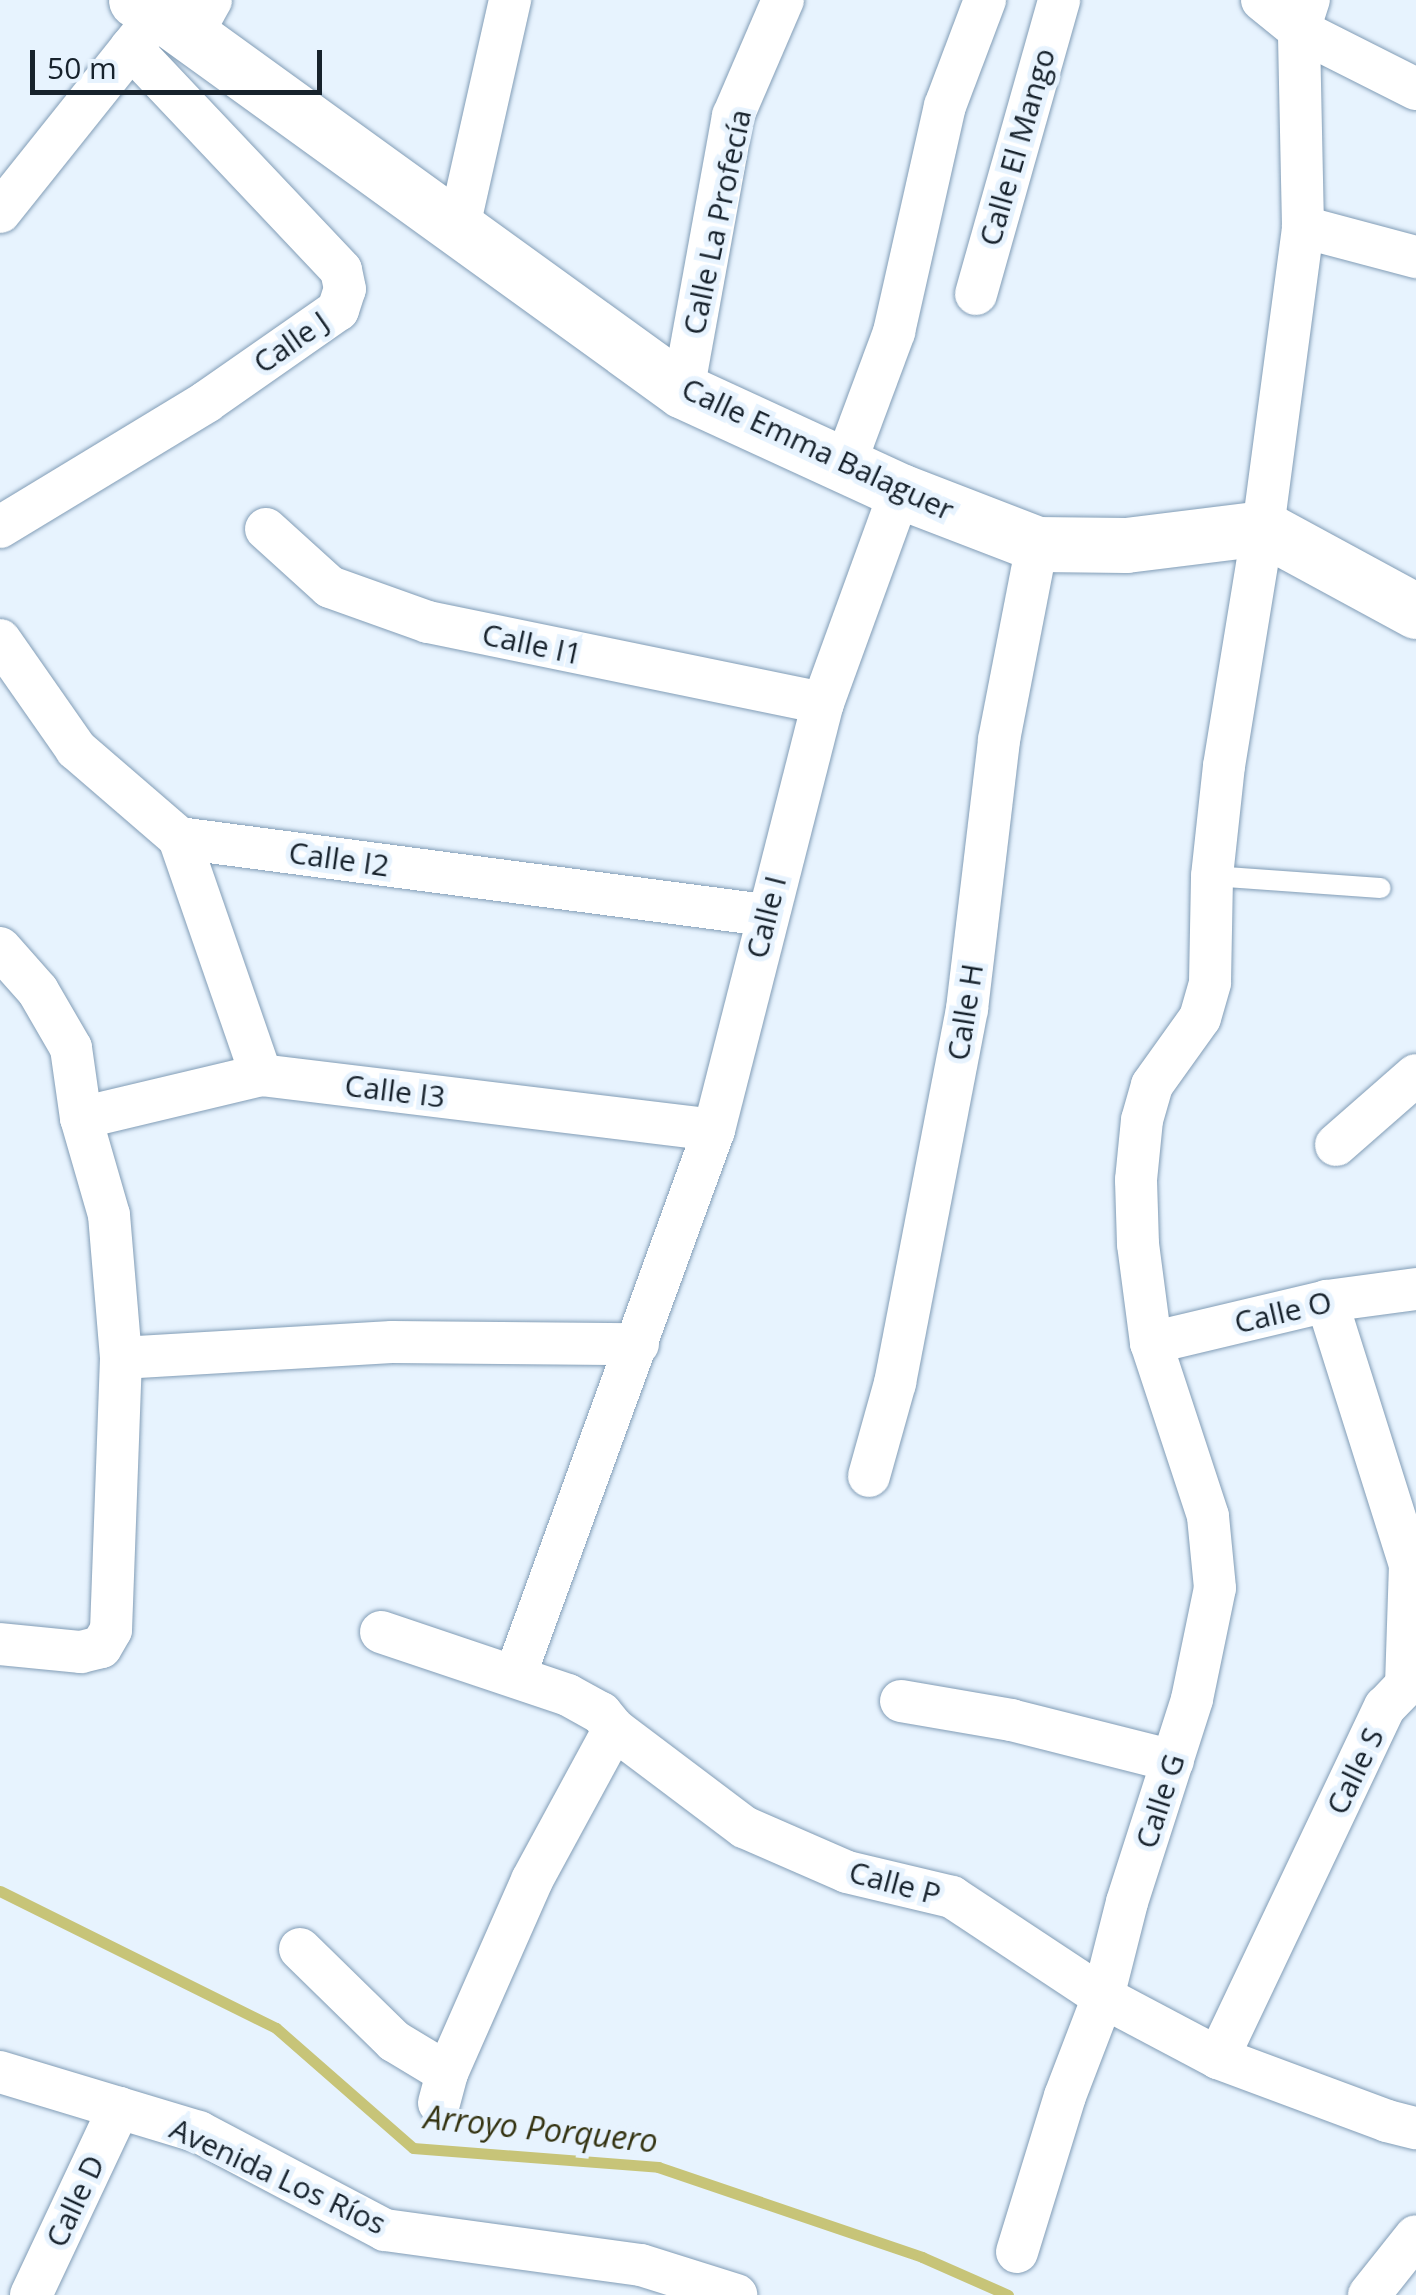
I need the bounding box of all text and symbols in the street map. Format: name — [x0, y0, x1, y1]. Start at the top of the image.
scale bar — [35, 30, 328, 92]
street label: Calle El Mango — [972, 44, 1062, 250]
text: 50 m — [47, 47, 117, 88]
street label: Calle La Profecía — [676, 106, 758, 338]
street label: Calle J — [247, 303, 335, 381]
street label: Calle Emma Balaguer — [676, 370, 960, 528]
street label: Calle I1 — [479, 616, 585, 672]
street label: Calle I2 — [287, 834, 391, 884]
street label: Calle I — [738, 872, 794, 962]
street label: Calle H — [940, 961, 990, 1063]
street label: Calle I3 — [343, 1067, 447, 1115]
street label: Calle O — [1231, 1283, 1335, 1341]
street label: Calle S — [1319, 1722, 1391, 1820]
street label: Calle G — [1128, 1749, 1192, 1853]
street label: Calle P — [845, 1854, 945, 1912]
water label: Arroyo Porquero — [422, 2098, 660, 2160]
street label: Avenida Los Ríos — [164, 2110, 392, 2242]
street label: Calle D — [38, 2149, 112, 2253]

